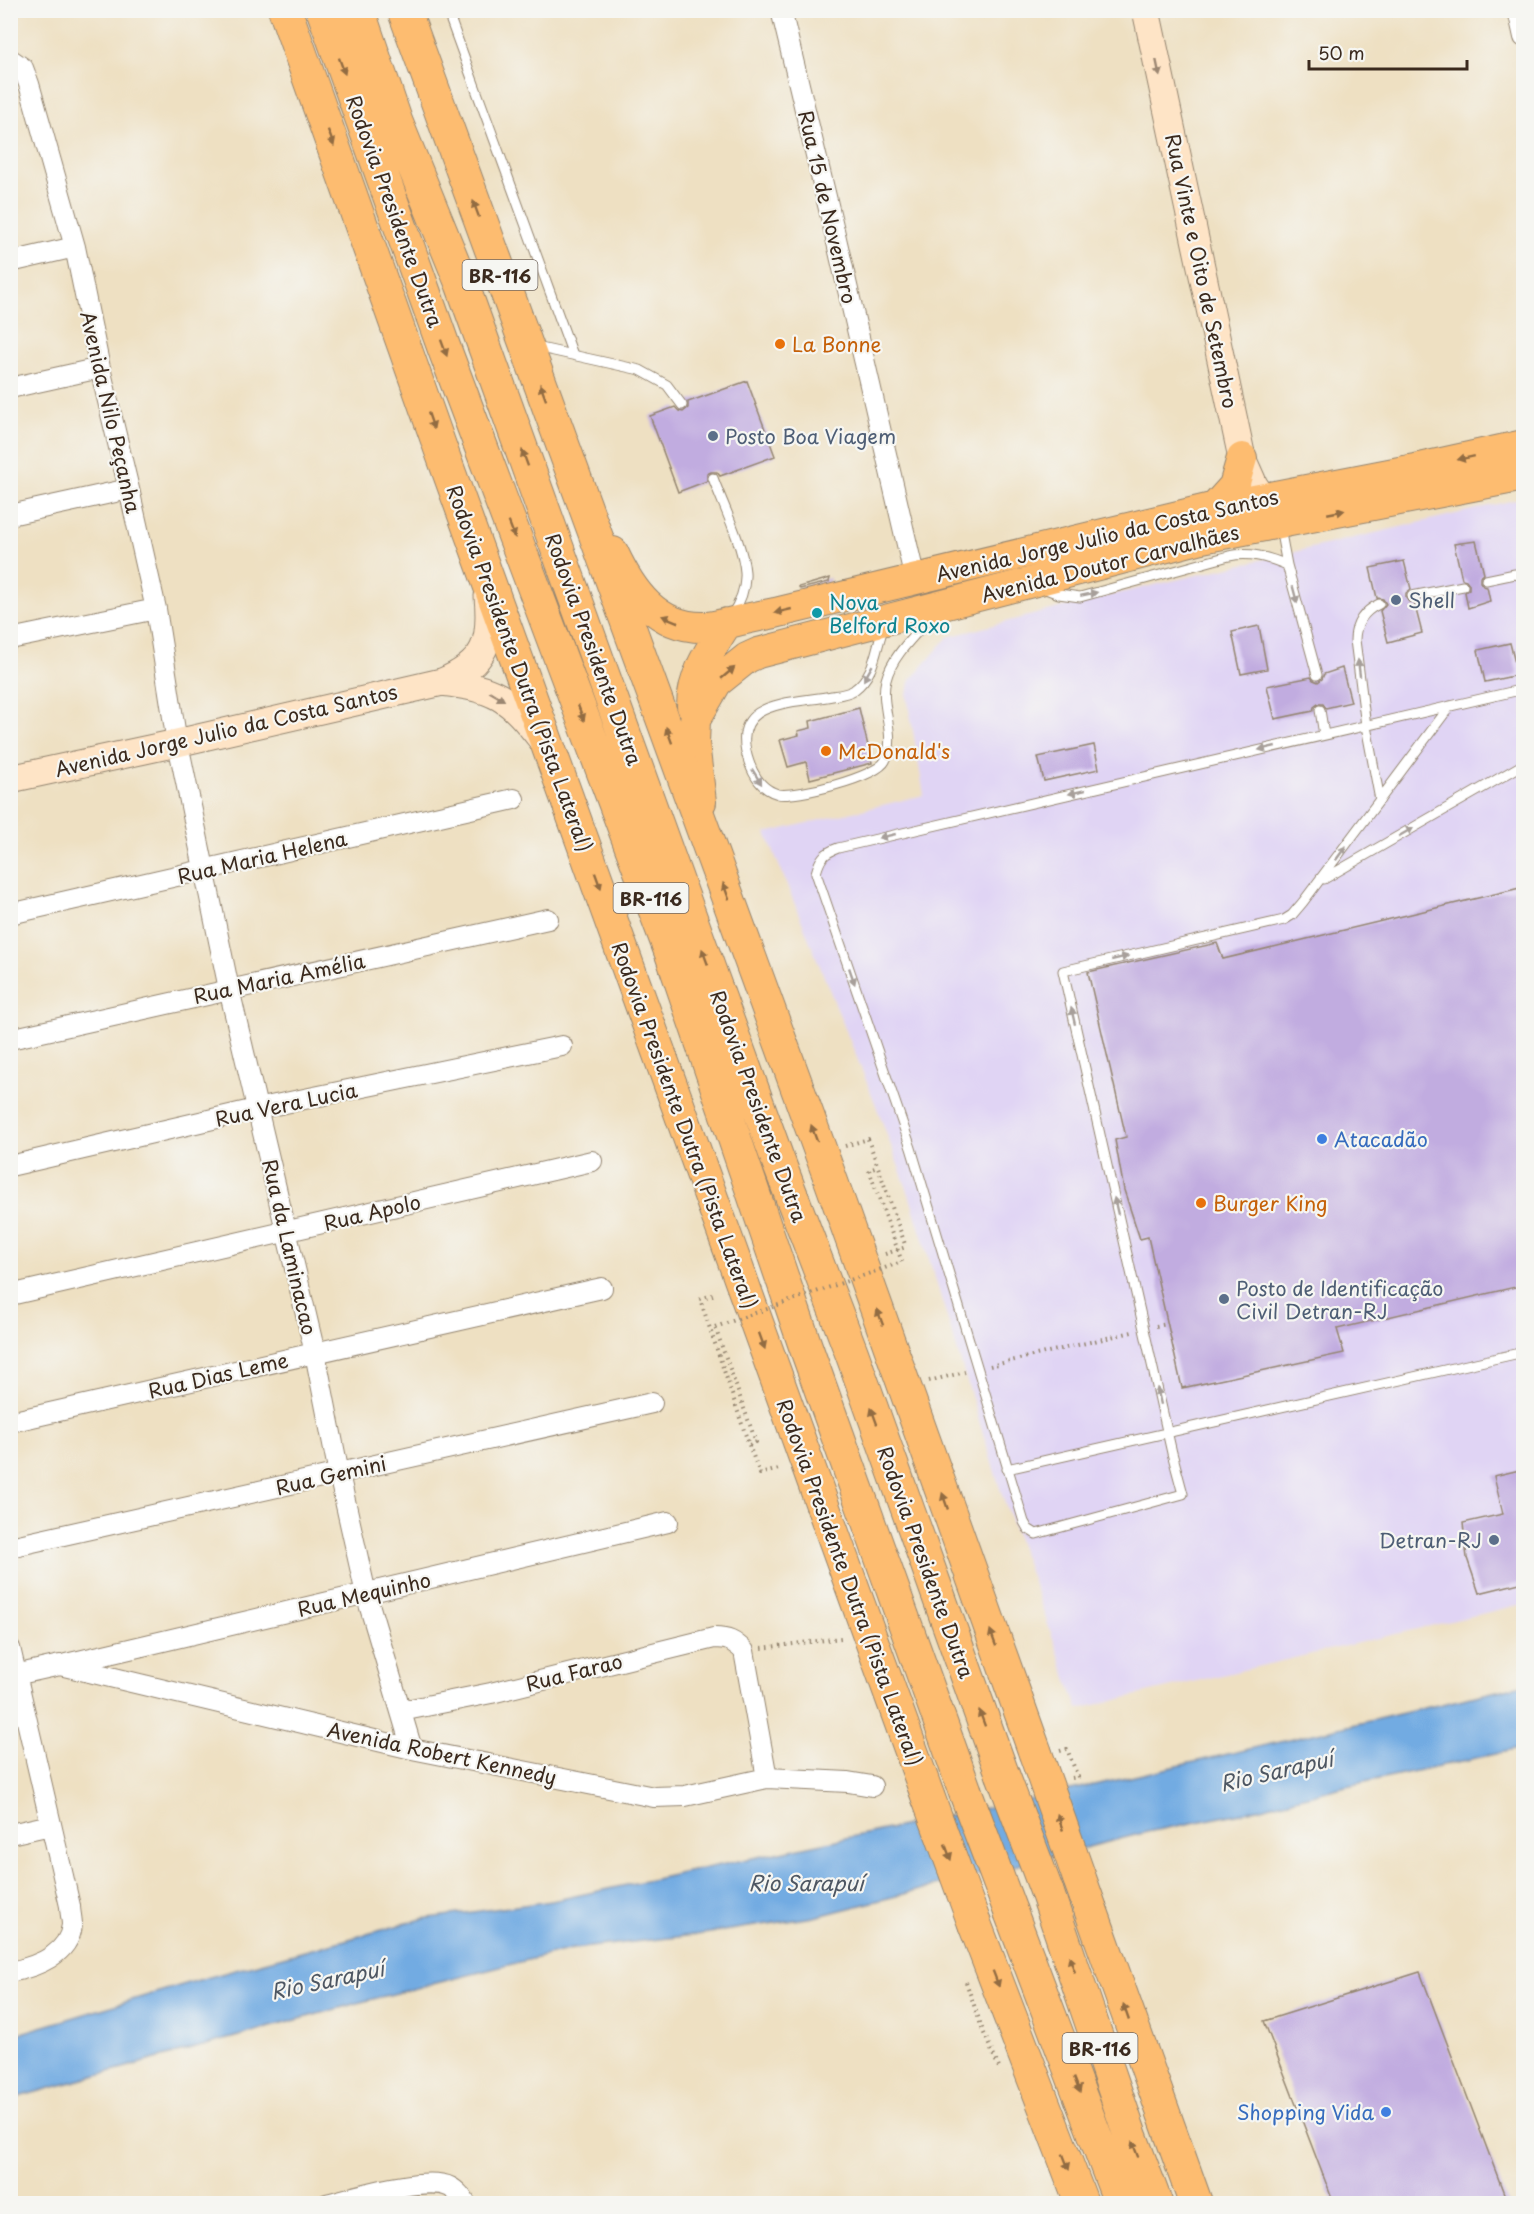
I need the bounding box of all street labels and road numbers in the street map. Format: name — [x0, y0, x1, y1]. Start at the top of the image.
street label: Rodovia Presidente Dutra — [339, 91, 451, 332]
street label: Rua 15 de Novembro — [791, 107, 865, 307]
street label: Rua Vinte e Oito de Setembro — [1158, 131, 1246, 411]
road number: BR-116 — [462, 260, 538, 290]
street label: Avenida Nilo Peçanha — [73, 308, 149, 517]
street label: Rodovia Presidente Dutra (Pista Lateral) — [439, 480, 601, 856]
street label: Avenida Jorge Julio da Costa Santos — [933, 481, 1281, 589]
street label: Avenida Doutor Carvalhães — [978, 516, 1242, 610]
street label: Rodovia Presidente Dutra — [538, 529, 650, 770]
street label: Avenida Jorge Julio da Costa Santos — [52, 676, 400, 784]
street label: Rua Maria Helena — [174, 823, 350, 891]
road number: BR-116 — [614, 883, 688, 913]
street label: Rodovia Presidente Dutra (Pista Lateral) — [604, 937, 766, 1313]
street label: Rua Maria Amélia — [190, 945, 368, 1011]
street label: Rodovia Presidente Dutra — [703, 986, 815, 1227]
street label: Rua Vera Lucia — [212, 1074, 360, 1134]
street label: Rua da Laminacao — [255, 1156, 325, 1338]
street label: Rua Apolo — [321, 1186, 423, 1238]
street label: Rua Dias Leme — [145, 1344, 291, 1406]
street label: Rodovia Presidente Dutra (Pista Lateral) — [769, 1394, 931, 1770]
street label: Rodovia Presidente Dutra — [870, 1442, 982, 1683]
street label: Rua Gemini — [273, 1448, 389, 1502]
street label: Rua Mequinho — [294, 1564, 434, 1624]
street label: Rua Farao — [523, 1646, 625, 1698]
street label: Avenida Robert Kennedy — [324, 1714, 560, 1792]
road number: BR-116 — [1062, 2033, 1138, 2063]

